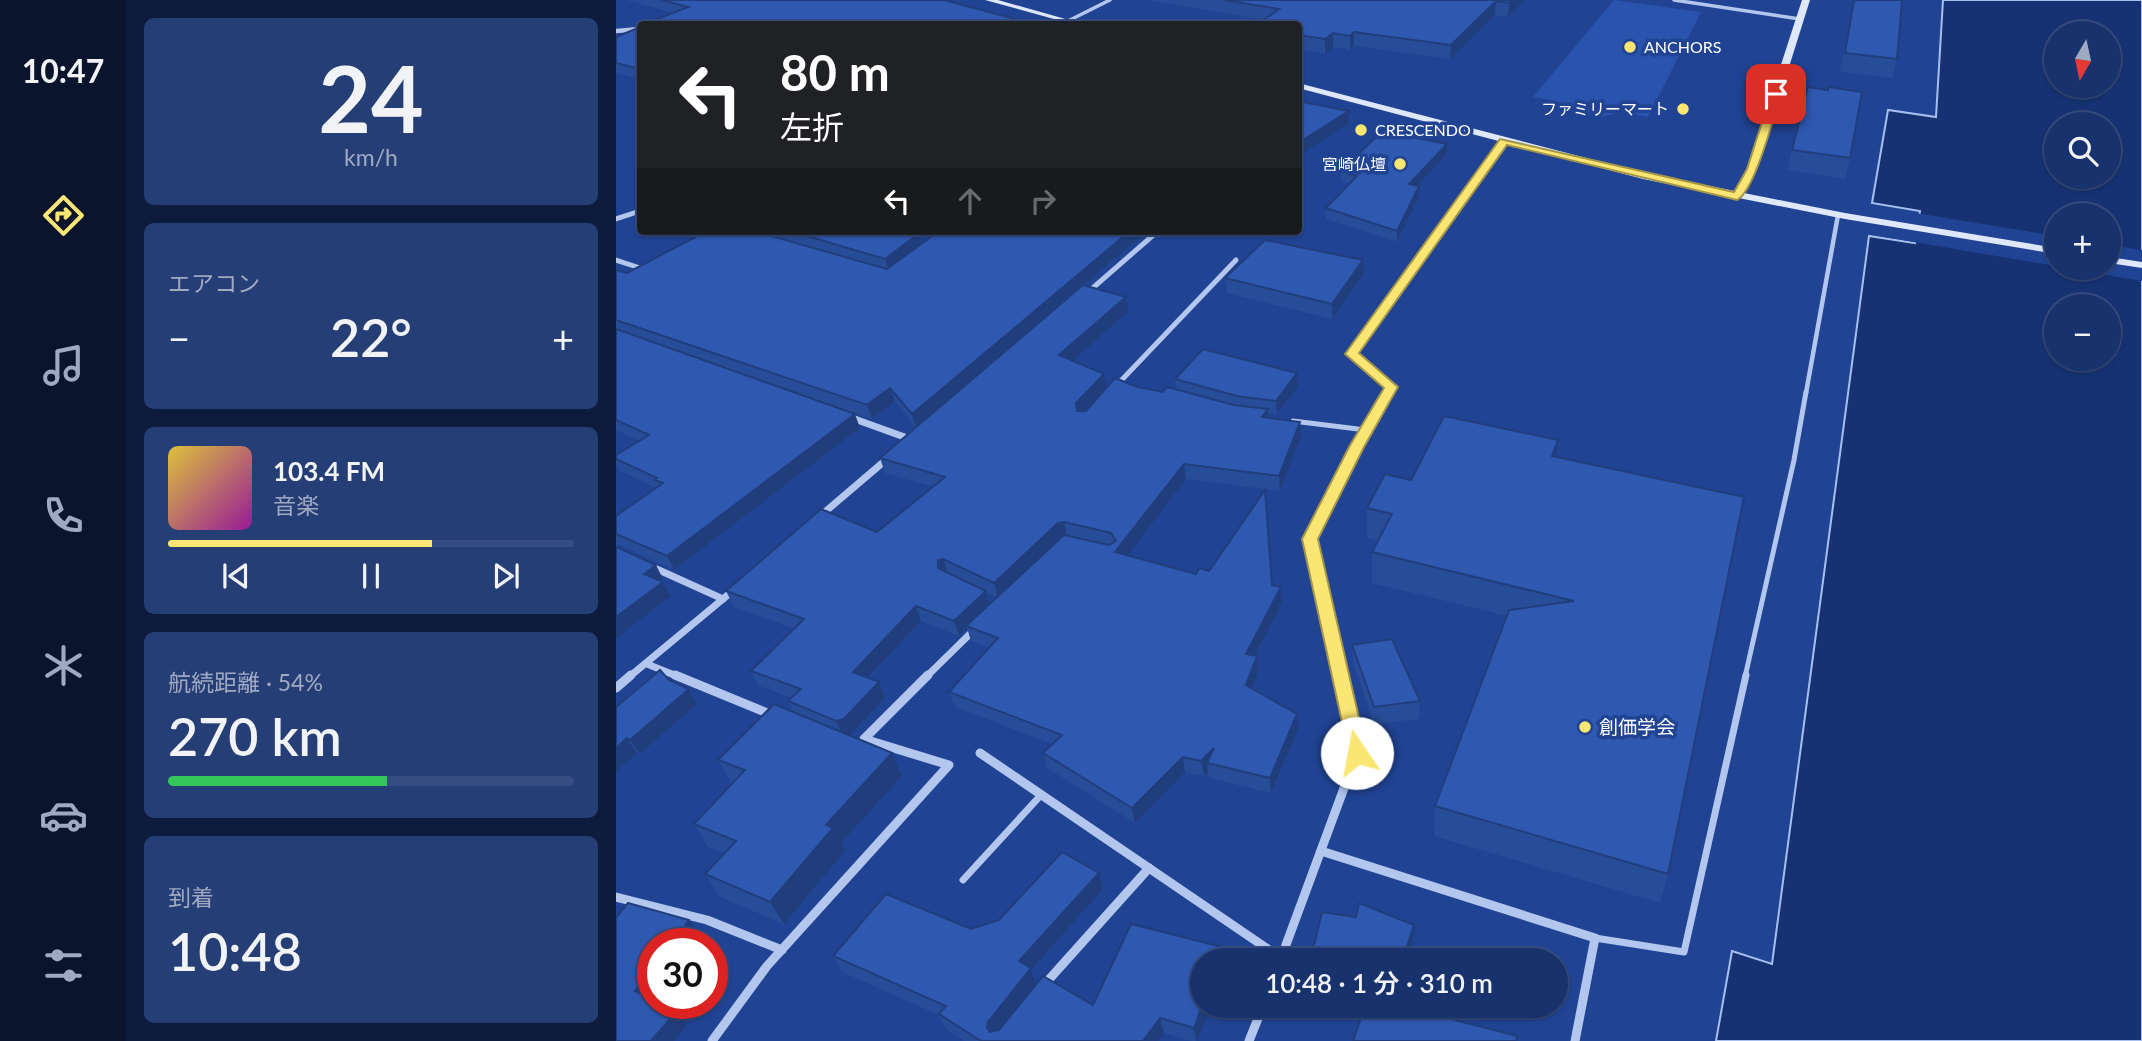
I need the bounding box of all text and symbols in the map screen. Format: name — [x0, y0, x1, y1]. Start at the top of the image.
north arrow — [2044, 21, 2121, 98]
map controls — [2044, 21, 2121, 371]
place label: ANCHORS — [1644, 37, 1721, 56]
marker: ANCHORS — [1622, 39, 1638, 55]
text: 24 — [318, 43, 424, 152]
text: 80 m — [780, 43, 890, 101]
icon: left — [665, 49, 756, 140]
text: 10:47 — [22, 51, 104, 90]
pin — [1746, 64, 1806, 124]
icon: arrive — [1757, 75, 1795, 113]
place label: ファミリーマート — [1541, 99, 1669, 118]
marker: ファミリーマート — [1675, 101, 1691, 117]
text: 左折 — [780, 107, 844, 146]
button: search — [2044, 112, 2121, 189]
place label: CRESCENDO — [1375, 120, 1471, 139]
marker: CRESCENDO — [1353, 122, 1369, 138]
text: km/h — [344, 143, 398, 171]
place label: 宮崎仏壇 — [1322, 154, 1386, 173]
marker: 宮崎仏壇 — [1392, 156, 1408, 172]
icon: left — [878, 182, 916, 220]
icon: ahead — [951, 182, 989, 220]
icon: right — [1024, 182, 1062, 220]
icon: directions — [39, 191, 88, 240]
button: + — [2044, 203, 2121, 280]
text: エアコン — [168, 269, 260, 297]
button: − — [2044, 294, 2121, 371]
text: 22° — [330, 306, 412, 368]
text: − — [168, 315, 190, 361]
text: + — [552, 315, 574, 361]
icon: music — [39, 341, 88, 390]
text: 103.4 FM — [273, 455, 385, 487]
icon: phone — [39, 491, 88, 540]
text: 音楽 — [273, 491, 319, 519]
icon: previous — [217, 557, 255, 595]
icon: pause — [352, 557, 390, 595]
icon: next — [487, 557, 525, 595]
icon: climate — [39, 641, 88, 690]
text: 航続距離 · 54% — [168, 668, 323, 696]
text: 270 km — [168, 705, 342, 767]
place label: 創価学会 — [1599, 715, 1675, 738]
position arrow — [1320, 716, 1394, 790]
marker: 創価学会 — [1577, 719, 1593, 735]
icon: car — [39, 791, 88, 840]
text: 到着 — [168, 883, 214, 911]
text: 10:48 — [168, 920, 302, 982]
speed limit sign: 30 — [637, 928, 728, 1019]
icon: filters — [39, 941, 88, 990]
text: 10:48 · 1 分 · 310 m — [1265, 967, 1493, 999]

